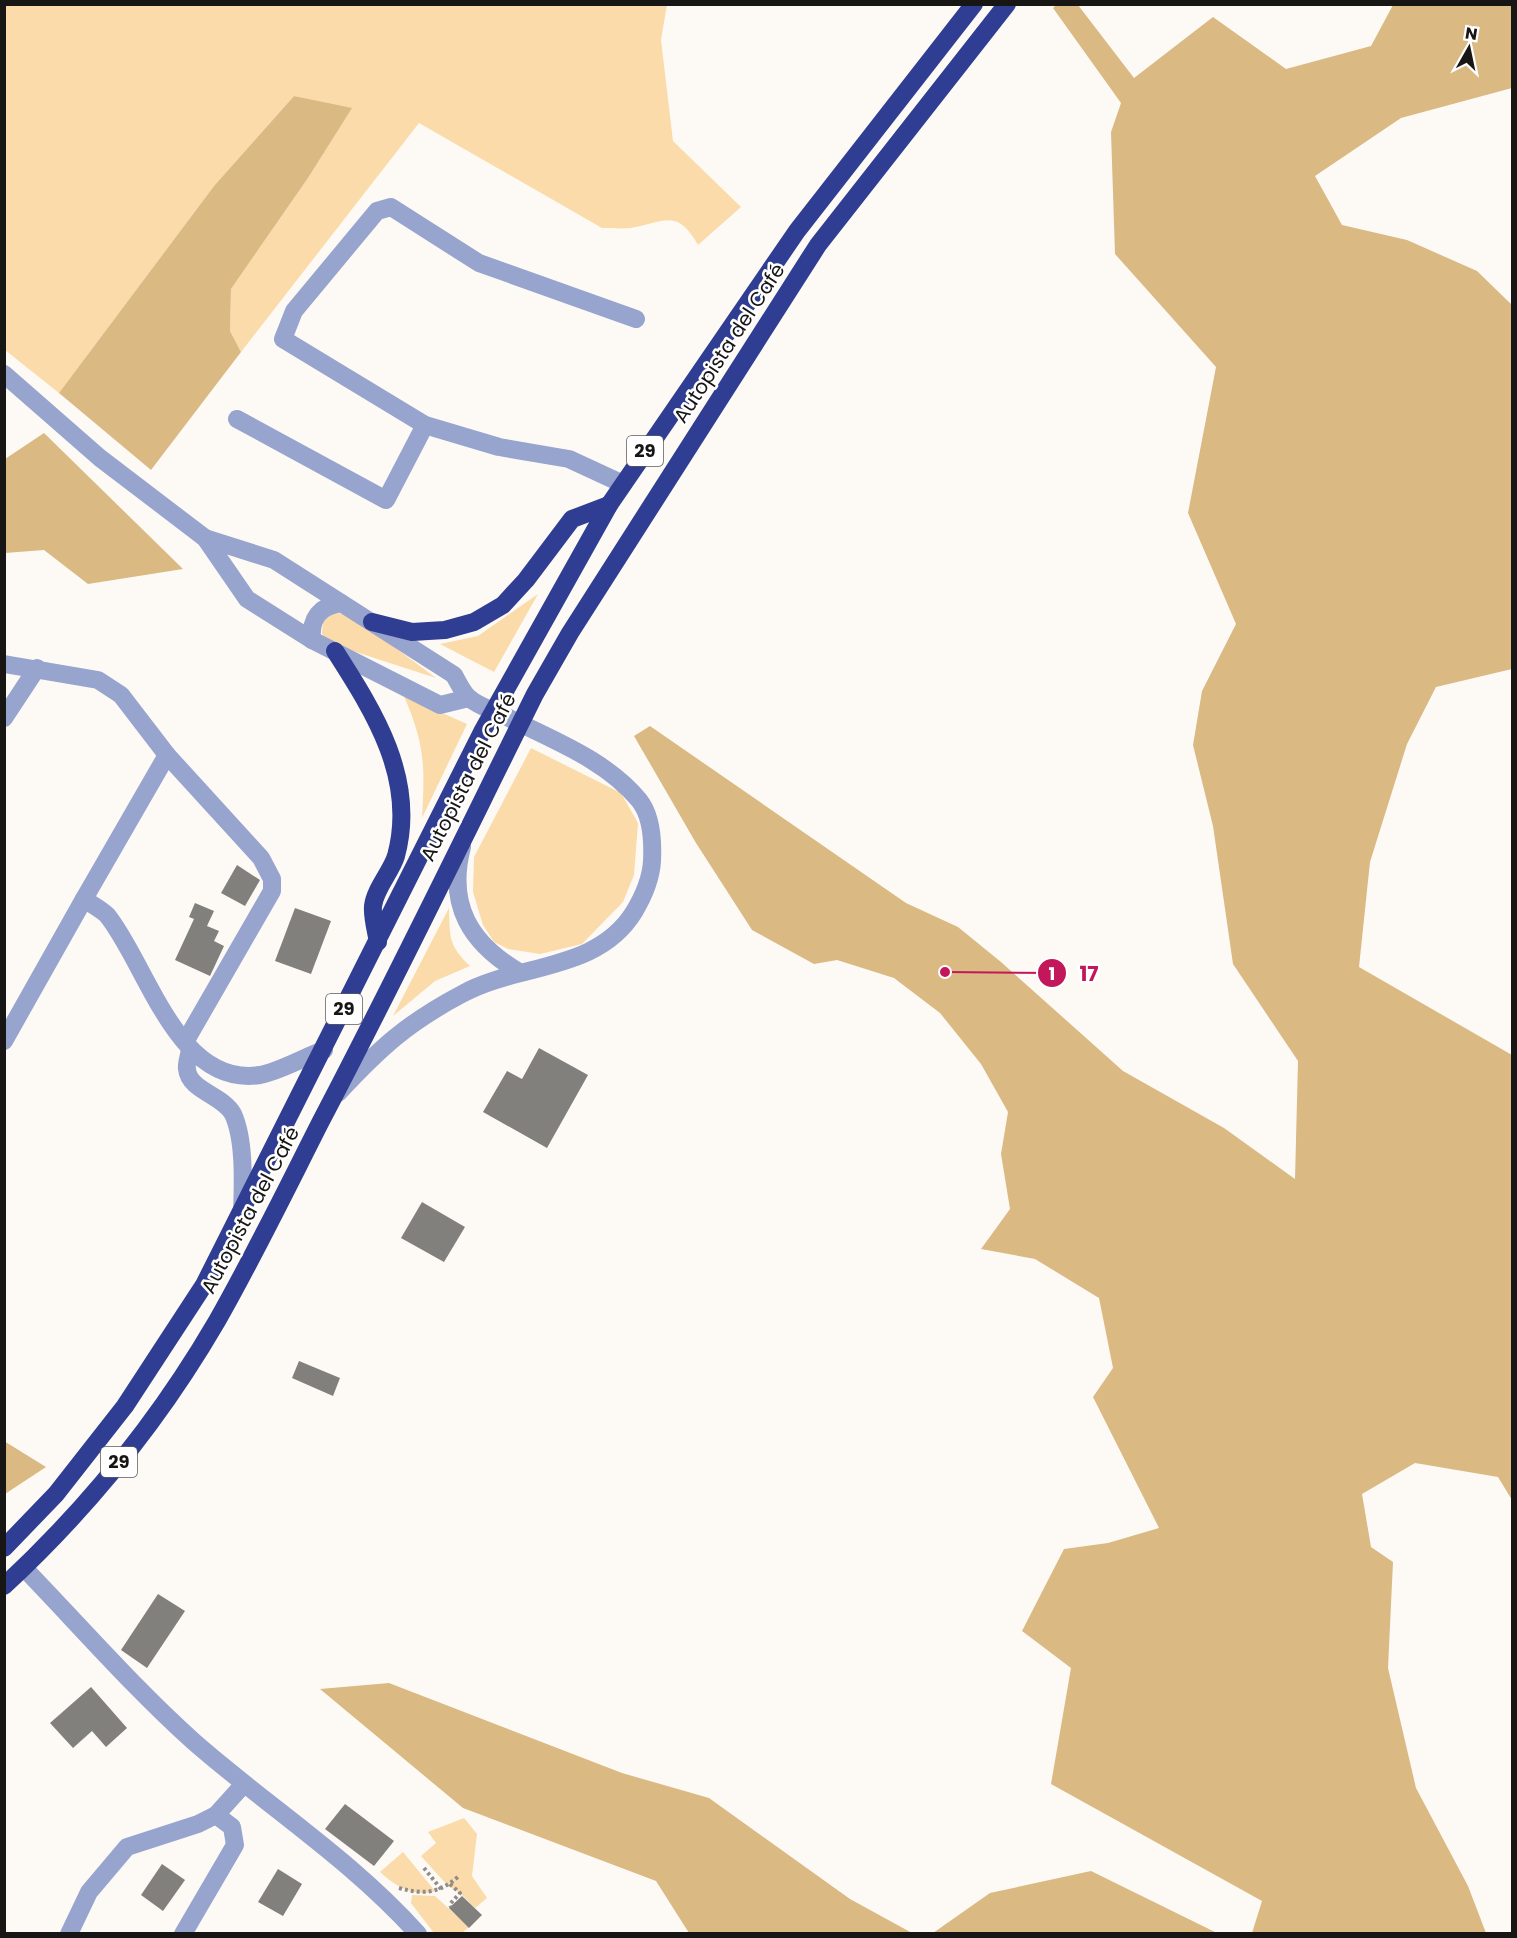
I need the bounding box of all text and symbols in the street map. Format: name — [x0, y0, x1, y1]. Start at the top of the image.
north arrow — [1439, 18, 1499, 78]
text: N — [1464, 21, 1479, 46]
street label: Autopista del Café — [667, 258, 791, 428]
road number: 29 — [627, 436, 663, 466]
street label: Autopista del Café — [413, 688, 523, 866]
callout: 17 — [1037, 954, 1110, 993]
text: 17 — [1079, 959, 1099, 988]
text: 1 — [1049, 961, 1055, 986]
road number: 29 — [326, 994, 362, 1024]
street label: Autopista del Café — [194, 1122, 306, 1298]
road number: 29 — [101, 1447, 137, 1477]

